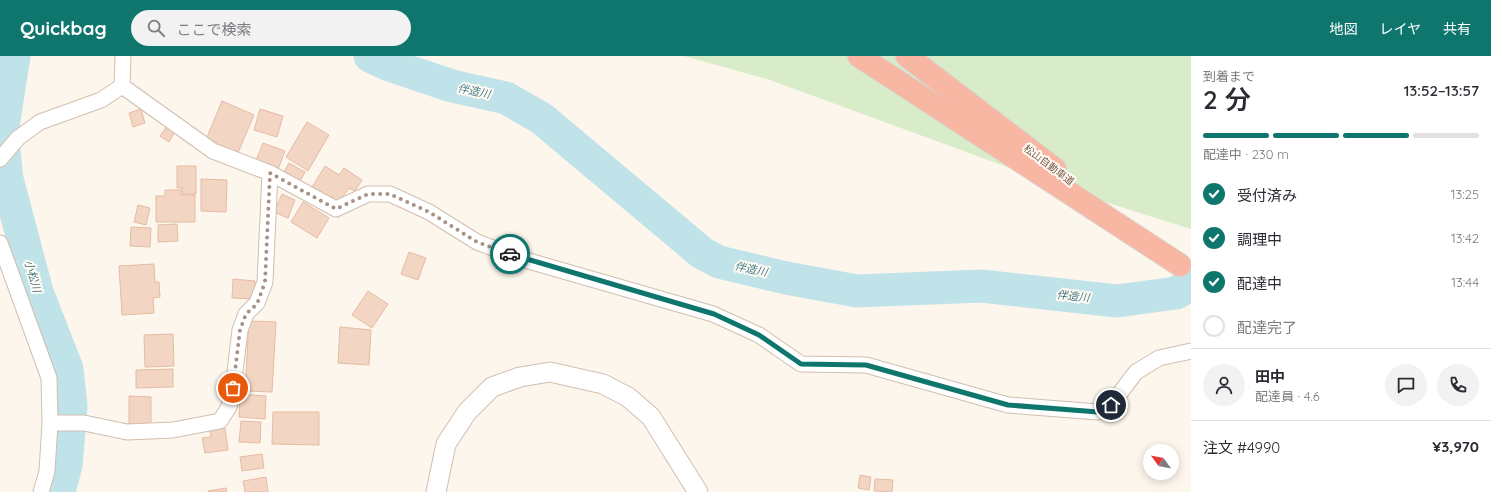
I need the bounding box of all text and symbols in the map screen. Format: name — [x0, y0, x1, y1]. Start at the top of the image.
search box — [131, 10, 411, 46]
text: Quickbag — [20, 16, 107, 40]
icon: search — [145, 17, 167, 39]
text: ここで検索 — [177, 20, 252, 39]
text: 地図 — [1329, 20, 1357, 38]
text: レイヤ — [1379, 20, 1421, 38]
text: 共有 — [1443, 20, 1471, 38]
text: 到着まで — [1203, 68, 1255, 84]
water label: 伴造川 — [456, 81, 493, 101]
text: 13:52–13:57 — [1404, 81, 1479, 100]
text: 2 分 — [1203, 83, 1251, 116]
street label: 松山自動車道 — [1021, 142, 1077, 188]
text: 配達中 · 230 m — [1203, 146, 1289, 162]
icon: check — [1203, 183, 1225, 205]
text: 受付済み — [1237, 186, 1297, 205]
text: 13:25 — [1451, 186, 1479, 202]
icon: check — [1203, 227, 1225, 249]
text: 調理中 — [1237, 230, 1282, 249]
text: 13:42 — [1451, 230, 1479, 246]
courier — [490, 234, 530, 274]
icon: car — [499, 243, 521, 265]
water label: 小松川 — [22, 258, 45, 295]
water label: 伴造川 — [733, 259, 770, 279]
icon: check — [1203, 271, 1225, 293]
text: 配達中 — [1237, 274, 1282, 293]
text: 13:44 — [1451, 274, 1479, 290]
water label: 伴造川 — [1056, 287, 1091, 305]
text: 配達完了 — [1237, 318, 1297, 337]
button: person — [1203, 364, 1245, 406]
button: chat — [1385, 364, 1427, 406]
button: phone — [1437, 364, 1479, 406]
text: 田中 — [1255, 367, 1285, 386]
pin — [216, 371, 250, 405]
icon: bag — [222, 377, 244, 399]
pin — [1094, 388, 1128, 422]
text: 配達員 · 4.6 — [1255, 388, 1320, 404]
icon: home — [1100, 394, 1122, 416]
text: ¥3,970 — [1432, 437, 1479, 456]
text: 注文 #4990 — [1203, 438, 1280, 457]
north arrow — [1143, 444, 1179, 480]
map controls — [1143, 444, 1179, 480]

